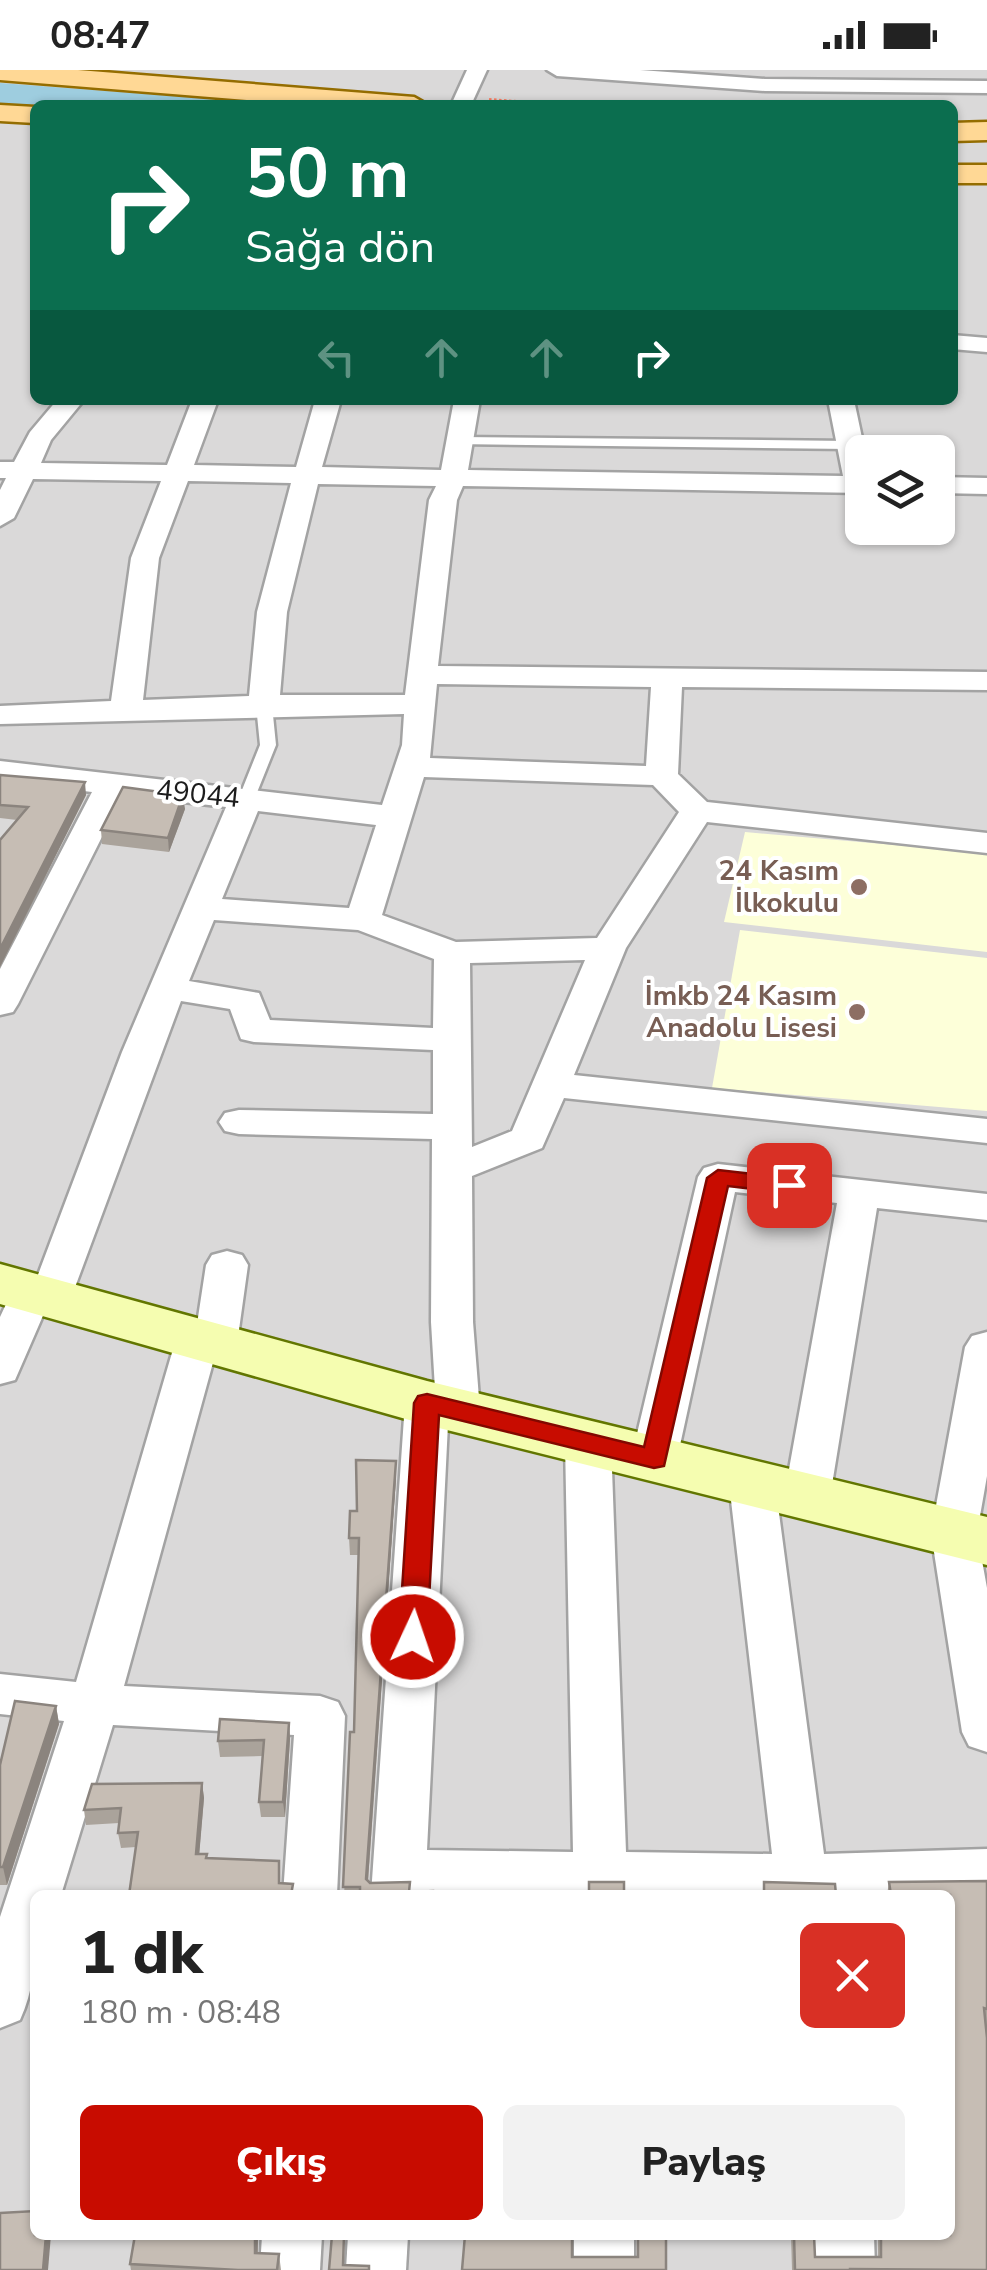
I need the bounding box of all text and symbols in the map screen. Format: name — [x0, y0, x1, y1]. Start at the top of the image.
text: 08:47 — [50, 10, 151, 61]
text: 50 m — [245, 126, 409, 222]
icon: right — [80, 140, 210, 270]
text: Sağa dön — [245, 217, 435, 278]
icon: left — [309, 330, 364, 385]
icon: ahead — [414, 330, 469, 385]
icon: ahead — [519, 330, 574, 385]
icon: right — [624, 330, 679, 385]
map controls — [845, 435, 955, 545]
button: layers — [845, 435, 955, 545]
street label: 49044 — [154, 771, 242, 817]
place label: 24 Kasım İlkokulu — [719, 852, 839, 922]
marker: 24 Kasım İlkokulu — [848, 876, 870, 898]
place label: İmkb 24 Kasım Anadolu Lisesi — [645, 977, 837, 1047]
marker: İmkb 24 Kasım Anadolu Lisesi — [846, 1001, 868, 1023]
pin — [747, 1143, 832, 1228]
icon: arrive — [762, 1158, 817, 1213]
position arrow — [361, 1585, 465, 1689]
text: 1 dk — [80, 1912, 203, 1994]
button: close — [800, 1923, 905, 2028]
text: 180 m · 08:48 — [80, 1991, 281, 2034]
button: Çıkış — [80, 2105, 483, 2220]
button: Paylaş — [503, 2105, 905, 2220]

